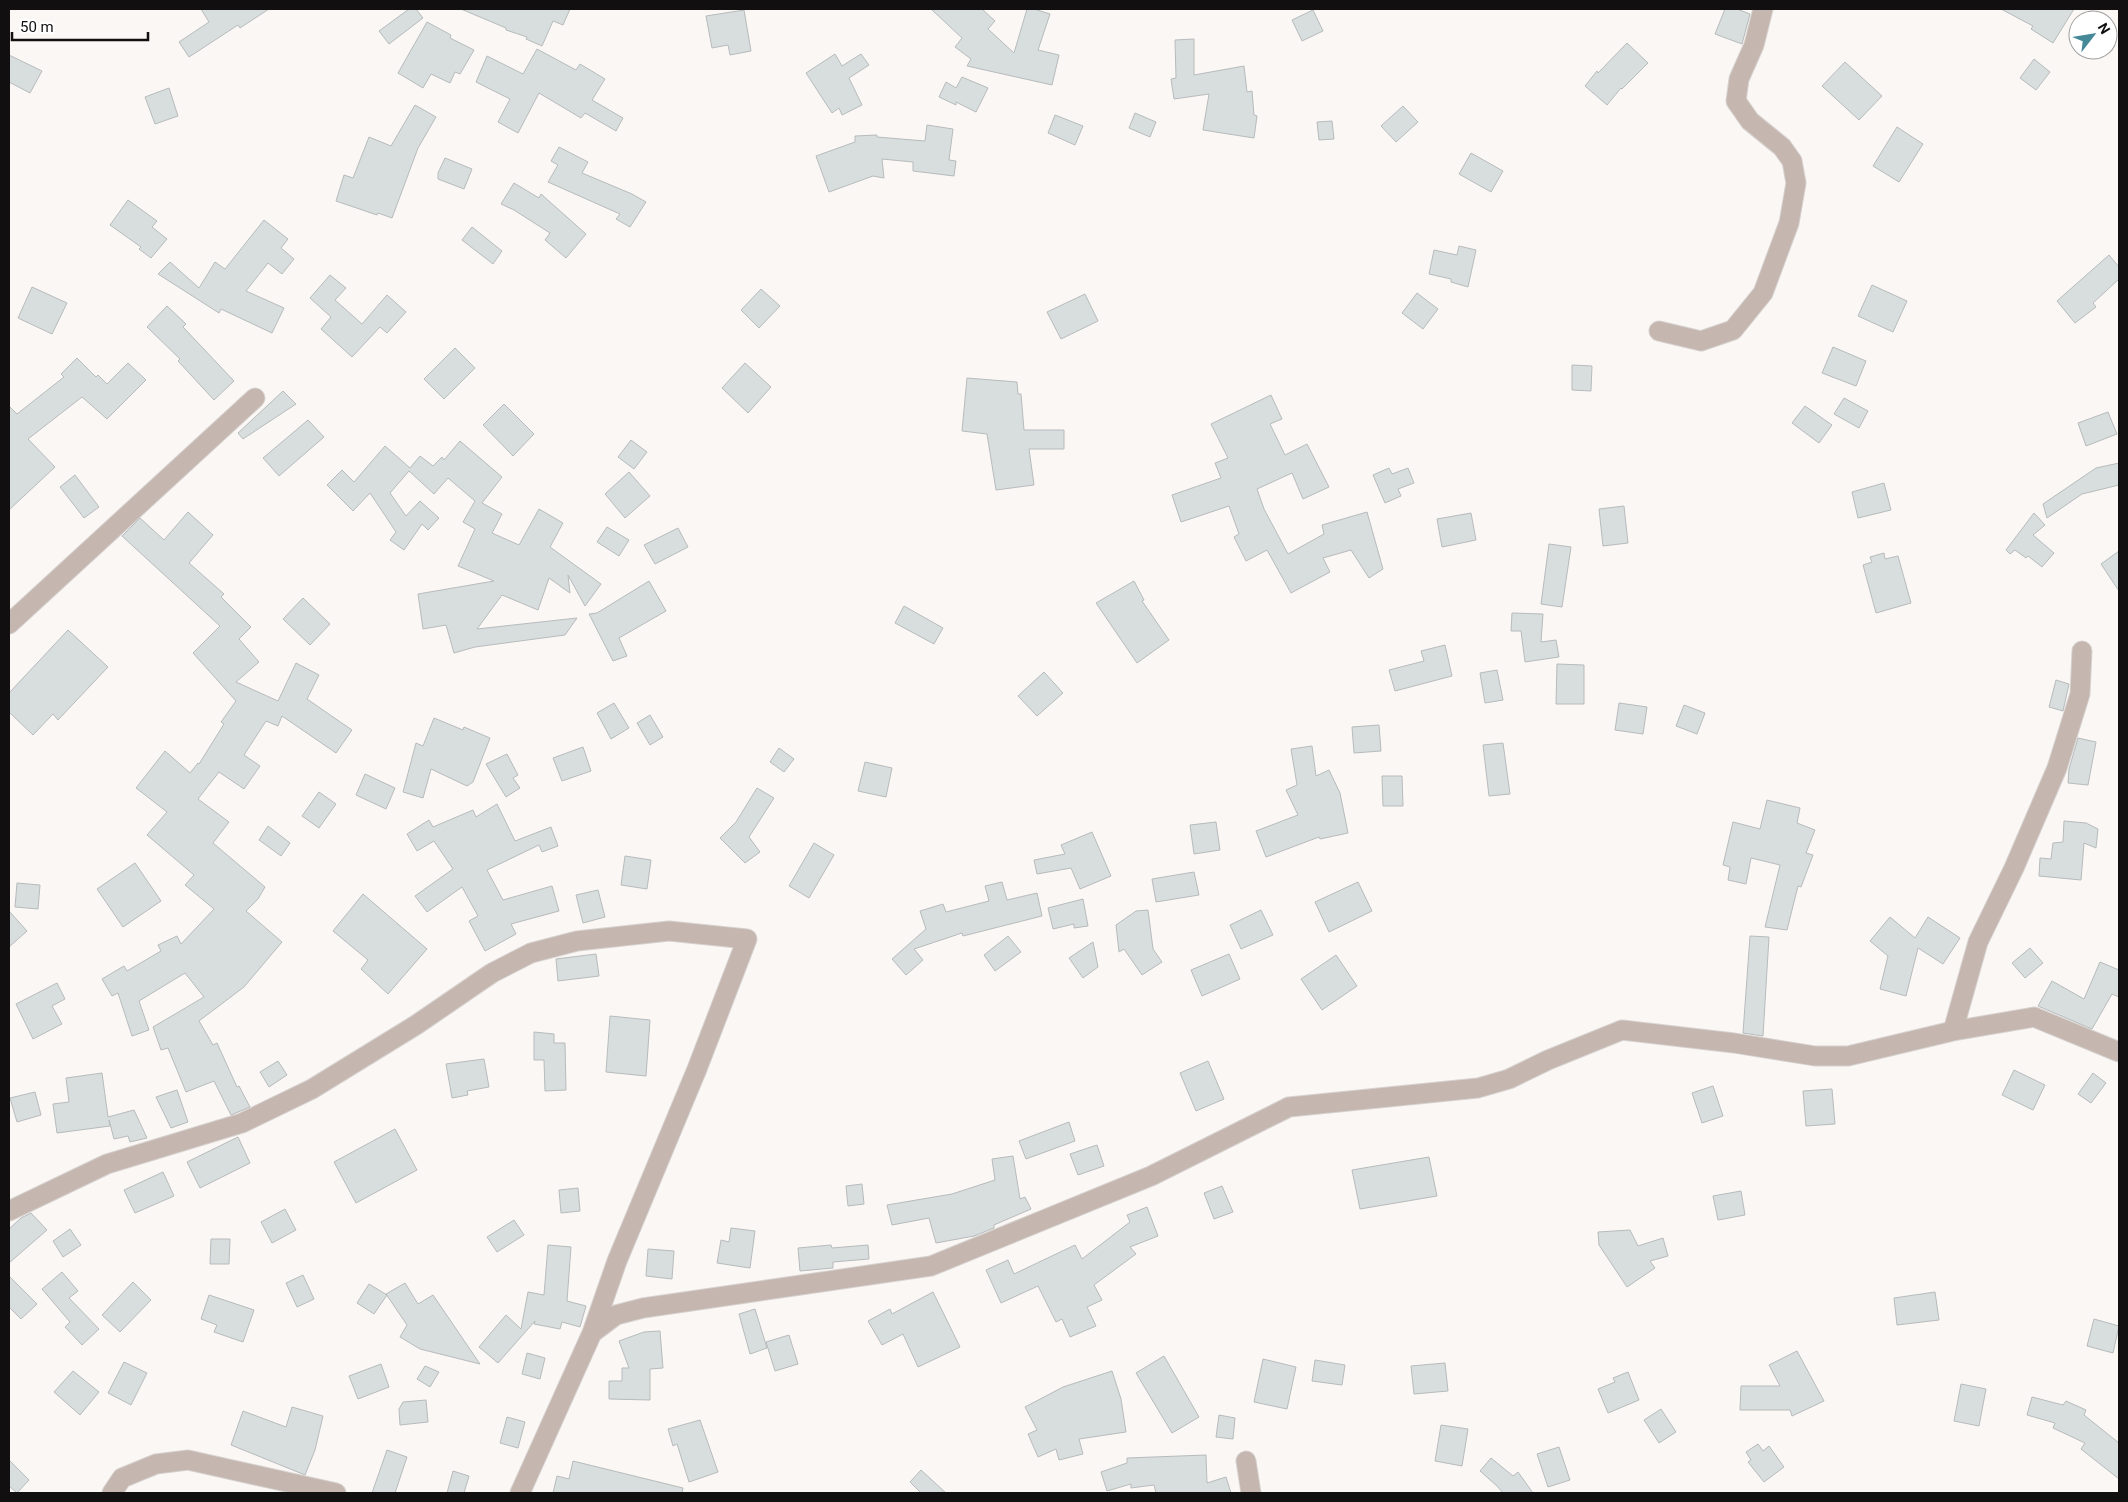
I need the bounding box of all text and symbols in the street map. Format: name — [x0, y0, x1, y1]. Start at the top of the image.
scale bar — [12, 10, 149, 42]
north arrow — [2068, 10, 2118, 60]
text: 50 m — [20, 18, 54, 36]
text: N — [2095, 20, 2114, 37]

